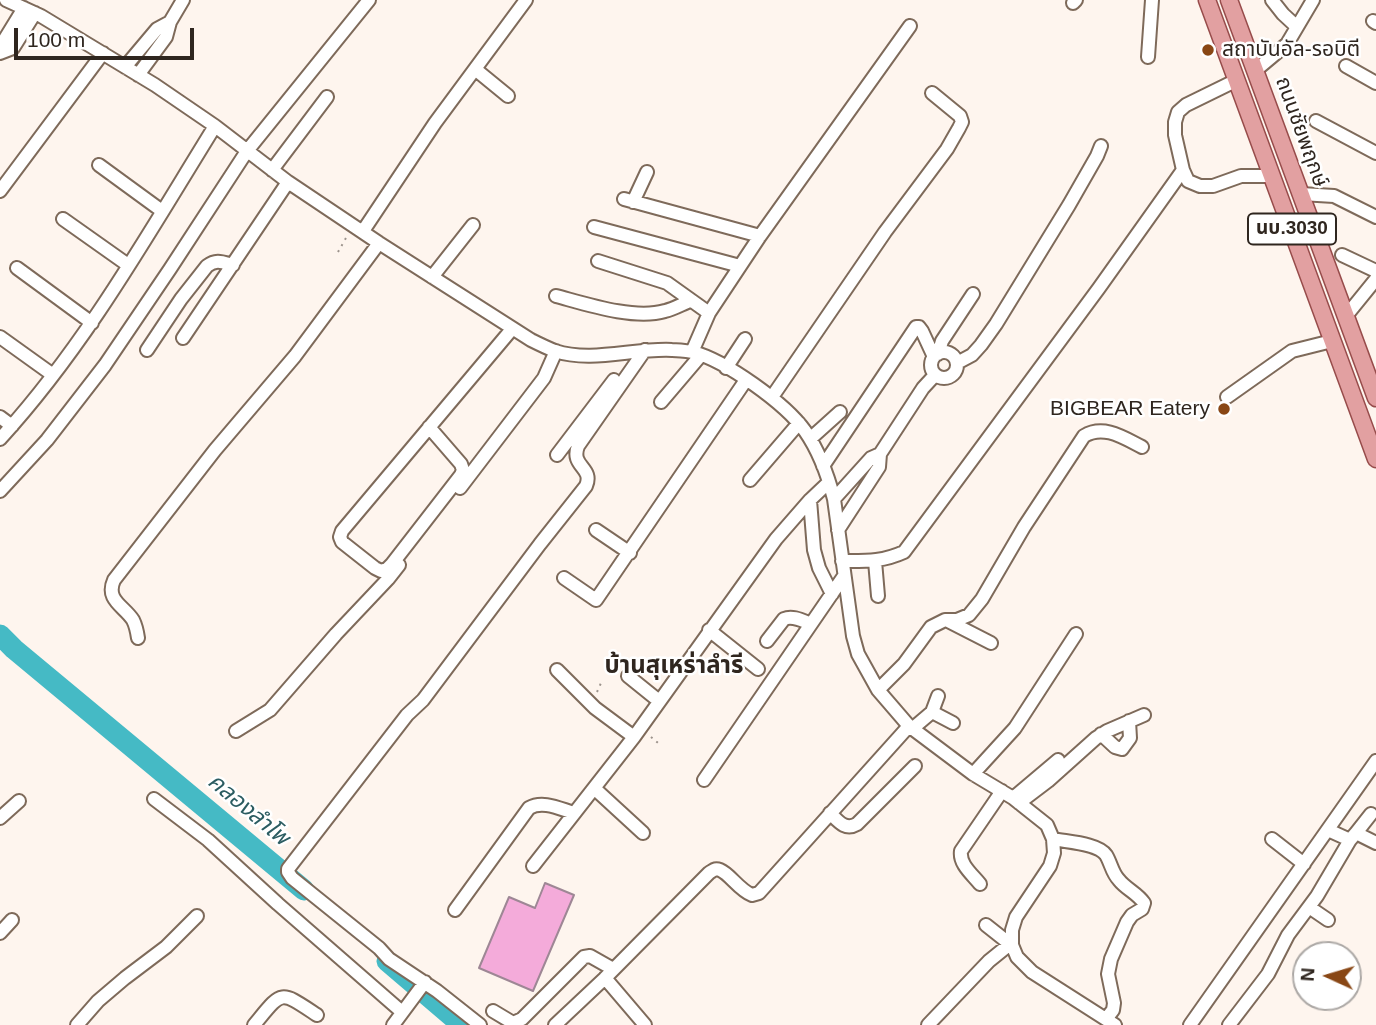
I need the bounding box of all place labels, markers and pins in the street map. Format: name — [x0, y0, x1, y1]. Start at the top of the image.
place label: สถาบันอัล-รอบิตี — [1222, 37, 1360, 63]
marker: สถาบันอัล-รอบิตี — [1200, 42, 1216, 58]
place label: BIGBEAR Eatery — [1050, 396, 1210, 422]
marker: BIGBEAR Eatery — [1216, 401, 1232, 417]

